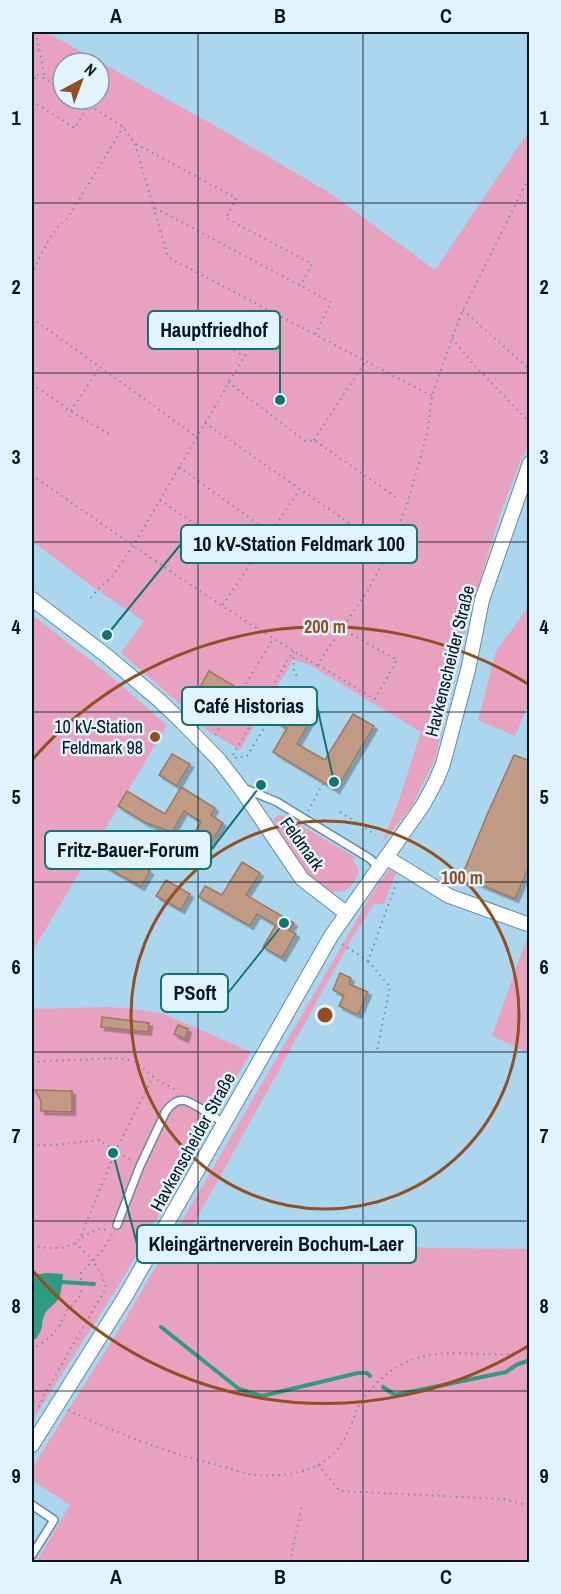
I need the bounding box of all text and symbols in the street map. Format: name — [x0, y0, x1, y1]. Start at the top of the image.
text: A — [110, 2, 122, 29]
text: B — [274, 2, 286, 29]
text: C — [440, 2, 452, 29]
north arrow — [51, 51, 111, 111]
text: N — [80, 58, 102, 81]
text: 1 — [11, 104, 21, 131]
text: 1 — [539, 104, 549, 131]
text: 2 — [11, 273, 21, 300]
text: 2 — [539, 273, 549, 300]
callout: Hauptfriedhof — [148, 311, 280, 349]
text: Hauptfriedhof — [160, 316, 268, 343]
text: 3 — [11, 443, 21, 470]
text: 3 — [539, 443, 549, 470]
callout: 10 kV-Station Feldmark 100 — [181, 525, 417, 563]
text: 10 kV-Station Feldmark 100 — [193, 530, 405, 557]
street label: Havkenscheider Straße — [419, 583, 480, 739]
text: 4 — [11, 613, 21, 640]
text: 4 — [539, 613, 549, 640]
text: 200 m — [304, 614, 346, 639]
callout: Café Historias — [182, 687, 317, 725]
text: Café Historias — [194, 692, 304, 719]
place label: 10 kV-Station Feldmark 98 — [54, 714, 143, 760]
marker: 10 kV-Station Feldmark 98 — [148, 730, 162, 744]
text: 5 — [11, 783, 21, 810]
text: 5 — [539, 783, 549, 810]
street label: Feldmark — [274, 812, 331, 876]
callout: Fritz-Bauer-Forum — [45, 831, 211, 869]
text: Fritz-Bauer-Forum — [57, 836, 199, 863]
text: 100 m — [441, 865, 483, 890]
text: 6 — [11, 953, 21, 980]
text: 6 — [539, 953, 549, 980]
callout: PSoft — [161, 974, 228, 1012]
text: PSoft — [174, 979, 217, 1006]
centre of rings — [315, 1005, 335, 1025]
street label: Havkenscheider Straße — [144, 1068, 241, 1216]
text: 7 — [11, 1122, 21, 1149]
text: 7 — [539, 1122, 549, 1149]
callout: Kleingärtnerverein Bochum-Laer — [137, 1225, 416, 1263]
text: Kleingärtnerverein Bochum-Laer — [148, 1230, 404, 1257]
text: 8 — [11, 1292, 21, 1319]
text: 8 — [539, 1292, 549, 1319]
text: 9 — [11, 1462, 21, 1489]
text: 9 — [539, 1462, 549, 1489]
text: A — [110, 1563, 122, 1590]
text: B — [274, 1563, 286, 1590]
text: C — [440, 1563, 452, 1590]

